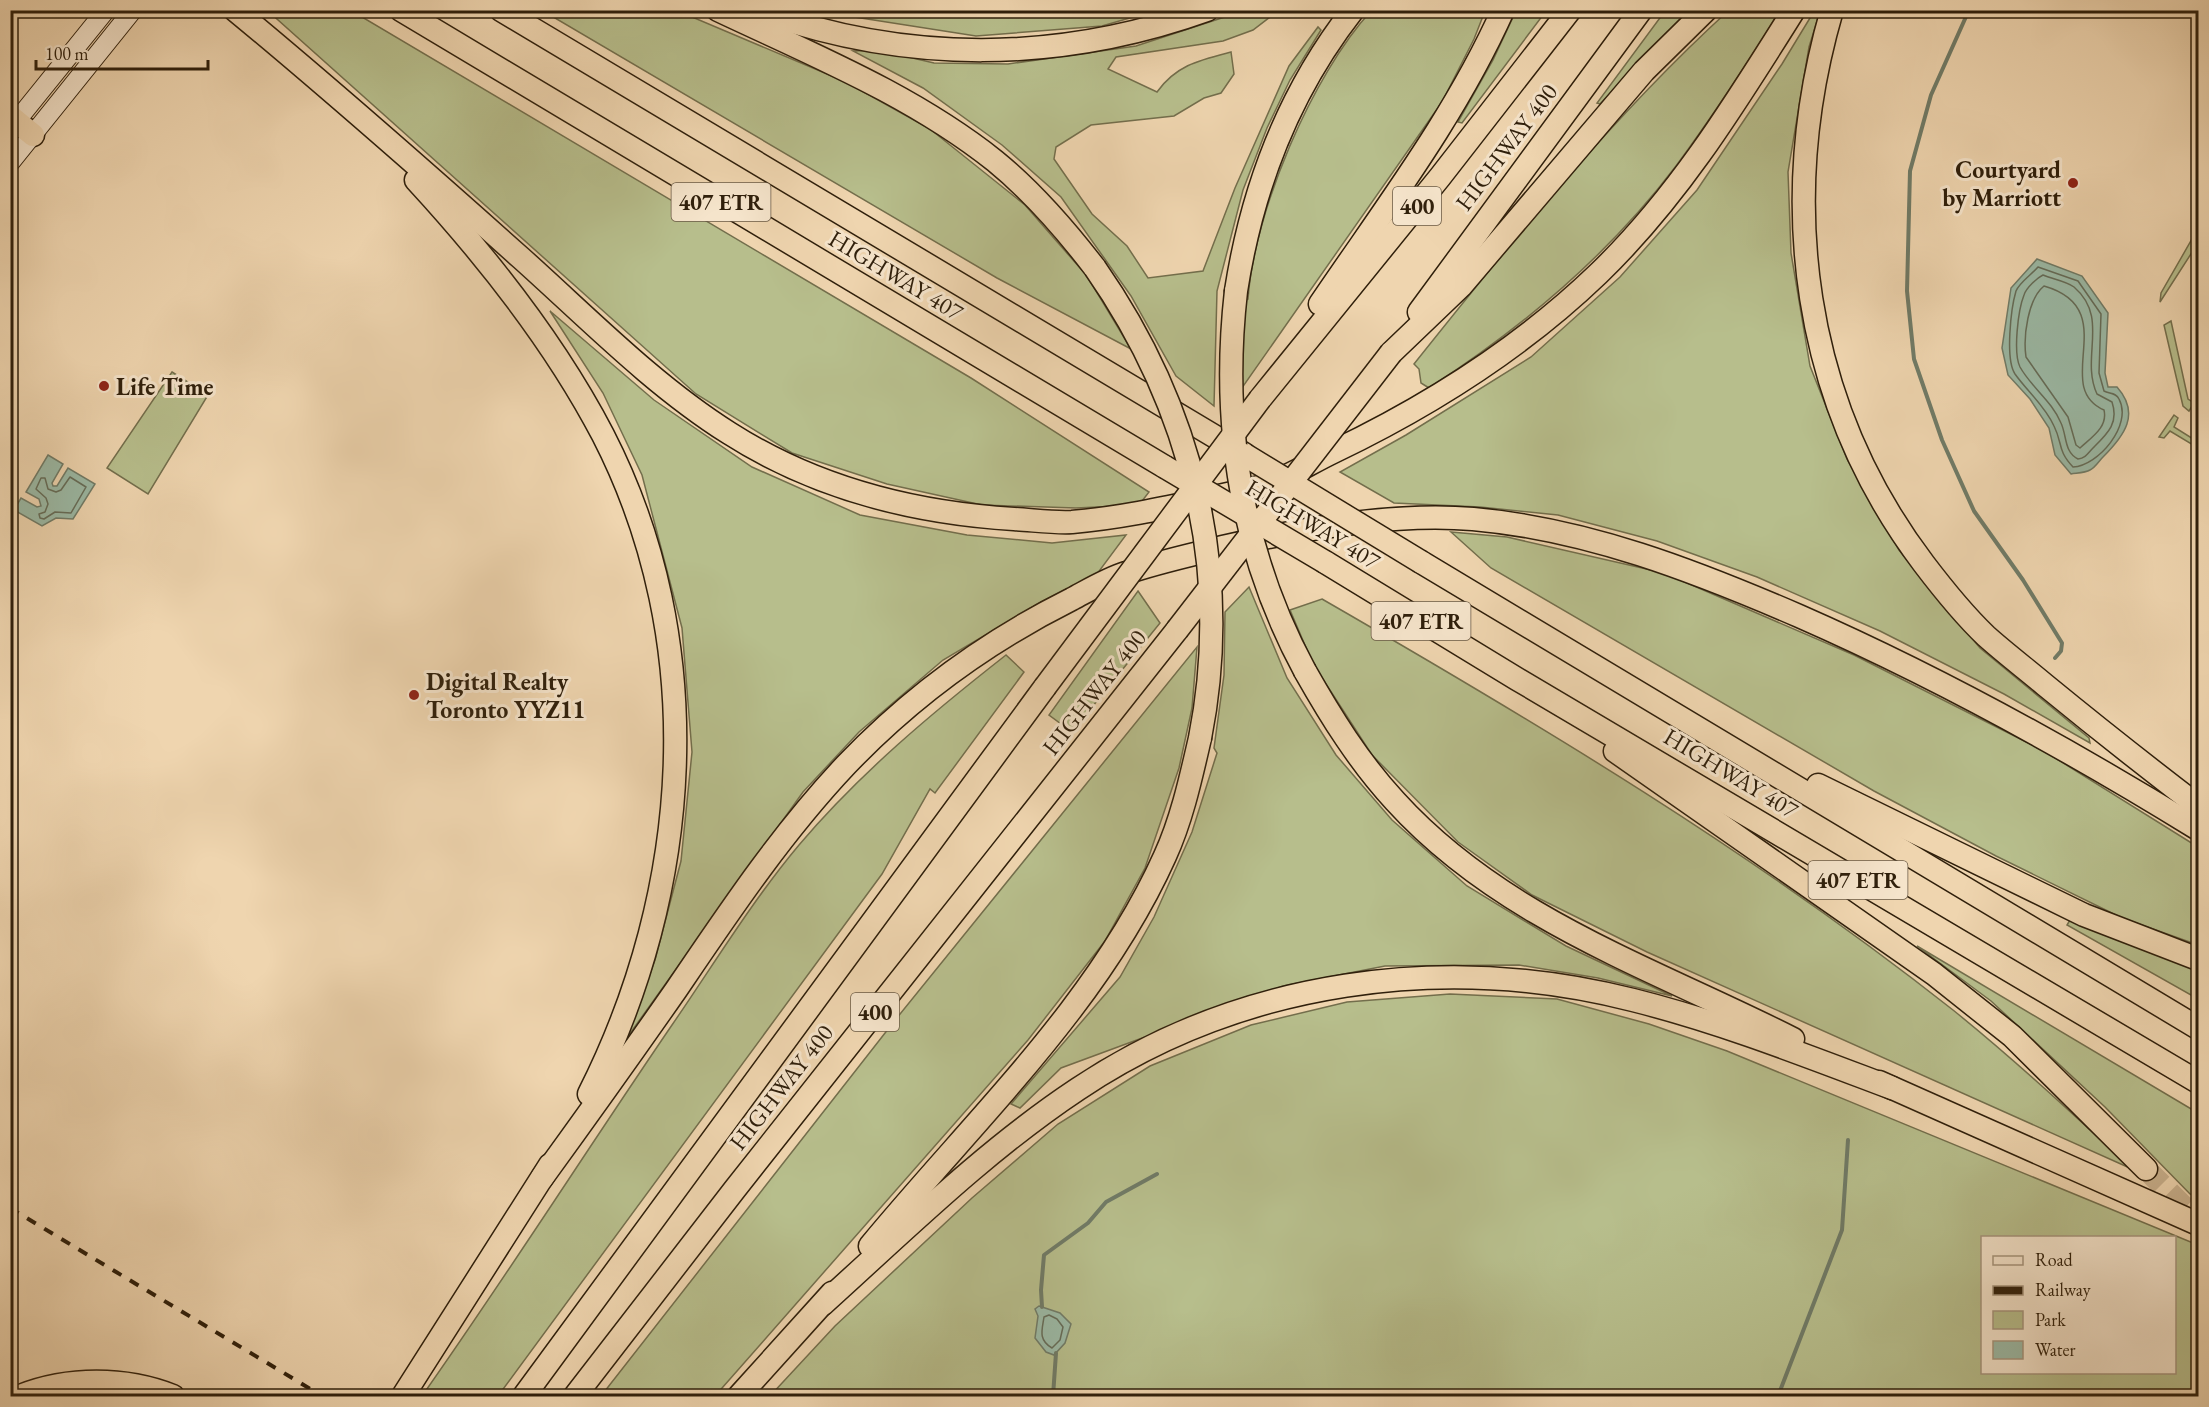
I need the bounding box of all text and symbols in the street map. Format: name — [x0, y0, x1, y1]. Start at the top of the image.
scale bar — [36, 33, 208, 71]
text: 100 m — [45, 42, 89, 65]
street label: HIGHWAY 400 — [1448, 77, 1564, 217]
place label: Courtyard by Marriott — [1942, 154, 2062, 214]
marker: Courtyard by Marriott — [2066, 176, 2080, 190]
road number: 407 ETR — [672, 183, 771, 221]
road number: 400 — [1393, 187, 1441, 225]
street label: HIGHWAY 407 — [823, 223, 969, 328]
place label: Life Time — [116, 371, 214, 402]
marker: Life Time — [97, 379, 111, 393]
street label: HIGHWAY 407 — [1240, 472, 1386, 577]
road number: 407 ETR — [1372, 602, 1470, 640]
street label: HIGHWAY 400 — [1035, 623, 1153, 761]
place label: Digital Realty Toronto YYZ11 — [426, 666, 585, 725]
marker: Digital Realty Toronto YYZ11 — [407, 688, 421, 702]
street label: HIGHWAY 407 — [1658, 721, 1804, 826]
road number: 407 ETR — [1808, 861, 1908, 899]
road number: 400 — [851, 993, 899, 1031]
street label: HIGHWAY 400 — [722, 1018, 840, 1156]
legend — [1981, 1236, 2176, 1374]
text: Road — [2035, 1248, 2074, 1271]
text: Railway — [2035, 1278, 2091, 1301]
text: Park — [2035, 1308, 2066, 1331]
text: Water — [2035, 1338, 2076, 1361]

